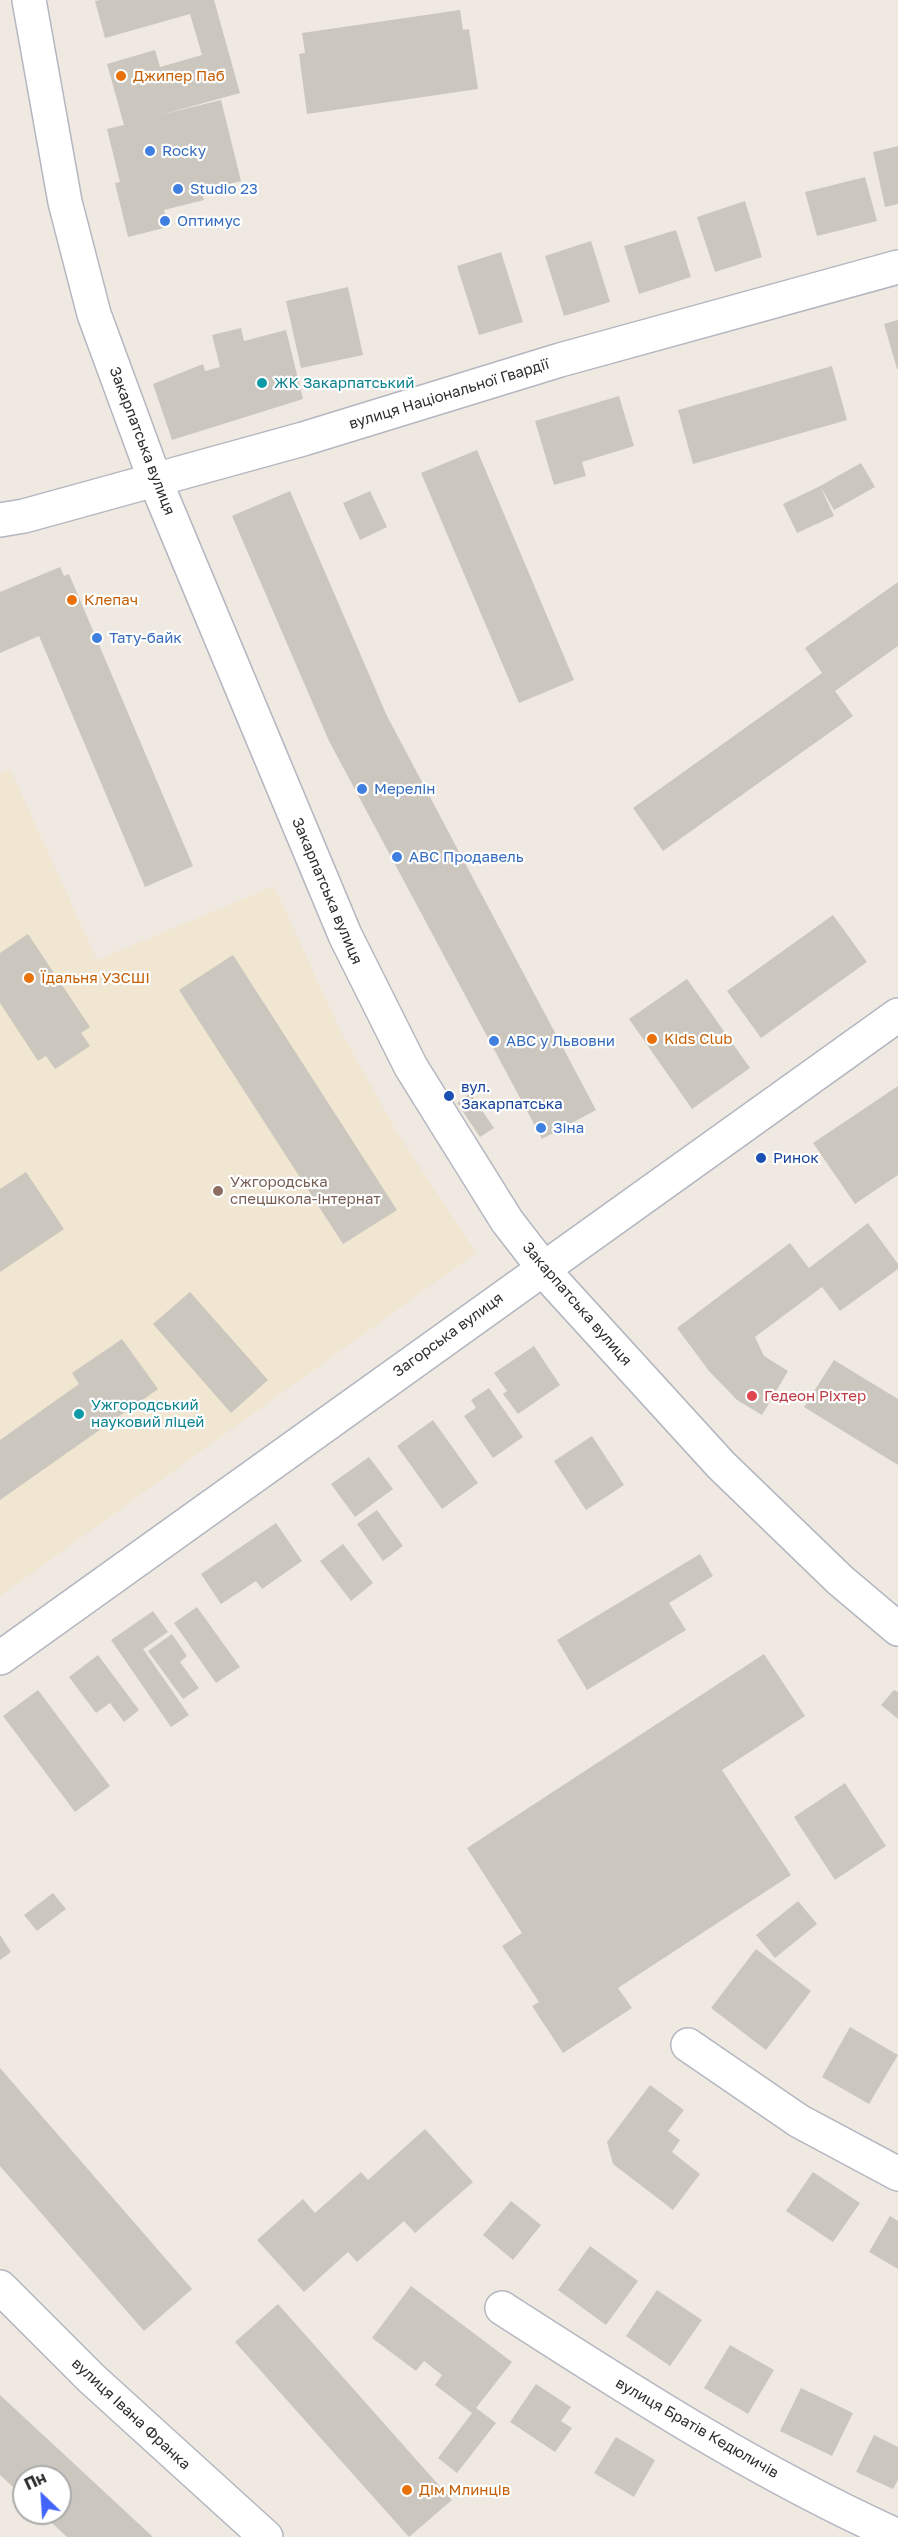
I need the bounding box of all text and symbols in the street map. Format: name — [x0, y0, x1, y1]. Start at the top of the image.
place label: Джипер Паб — [133, 67, 225, 85]
marker: Джипер Паб — [114, 69, 128, 83]
place label: Rocky — [162, 142, 206, 160]
marker: Rocky — [143, 144, 157, 158]
place label: Studio 23 — [190, 180, 258, 198]
marker: Studio 23 — [171, 182, 185, 196]
place label: Оптимус — [177, 212, 241, 230]
marker: Оптимус — [158, 214, 172, 228]
street label: вулиця Національної Гвардії — [347, 355, 551, 433]
street label: Закарпатська вулиця — [105, 364, 179, 518]
place label: ЖК Закарпатський — [274, 374, 414, 392]
marker: ЖК Закарпатський — [255, 376, 269, 390]
place label: Клепач — [84, 591, 138, 609]
marker: Клепач — [65, 593, 79, 607]
place label: Тату-байк — [109, 629, 182, 647]
marker: Тату-байк — [90, 631, 104, 645]
place label: Мерелін — [374, 780, 435, 798]
marker: Мерелін — [355, 782, 369, 796]
street label: Закарпатська вулиця — [288, 815, 366, 967]
place label: ABC Продавель — [409, 848, 524, 866]
marker: ABC Продавель — [390, 850, 404, 864]
place label: Їдальня УЗСШІ — [41, 969, 150, 987]
marker: Їдальня УЗСШІ — [22, 971, 36, 985]
place label: Kids Club — [664, 1030, 733, 1048]
place label: ABC у Львовни — [506, 1032, 615, 1050]
marker: Kids Club — [645, 1032, 659, 1046]
marker: ABC у Львовни — [487, 1034, 501, 1048]
place label: вул. Закарпатська — [461, 1078, 563, 1113]
marker: вул. Закарпатська — [442, 1089, 456, 1103]
place label: Зіна — [553, 1119, 584, 1137]
marker: Зіна — [534, 1121, 548, 1135]
place label: Ринок — [773, 1149, 819, 1167]
marker: Ринок — [754, 1151, 768, 1165]
place label: Ужгородська спецшкола-інтернат — [230, 1173, 381, 1208]
marker: Ужгородська спецшкола-інтернат — [211, 1184, 225, 1198]
street label: Закарпатська вулиця — [518, 1239, 636, 1369]
street label: Загорська вулиця — [389, 1289, 507, 1381]
place label: Гедеон Ріхтер — [764, 1387, 866, 1405]
marker: Гедеон Ріхтер — [745, 1389, 759, 1403]
place label: Ужгородський науковий ліцей — [91, 1396, 205, 1431]
marker: Ужгородський науковий ліцей — [72, 1407, 86, 1421]
street label: вулиця Івана Франка — [68, 2354, 194, 2474]
street label: вулиця Братів Кедюличів — [612, 2374, 782, 2482]
north arrow — [12, 2465, 72, 2525]
text: Пн — [21, 2467, 49, 2494]
place label: Дім Млинців — [419, 2481, 510, 2499]
marker: Дім Млинців — [400, 2483, 414, 2497]

